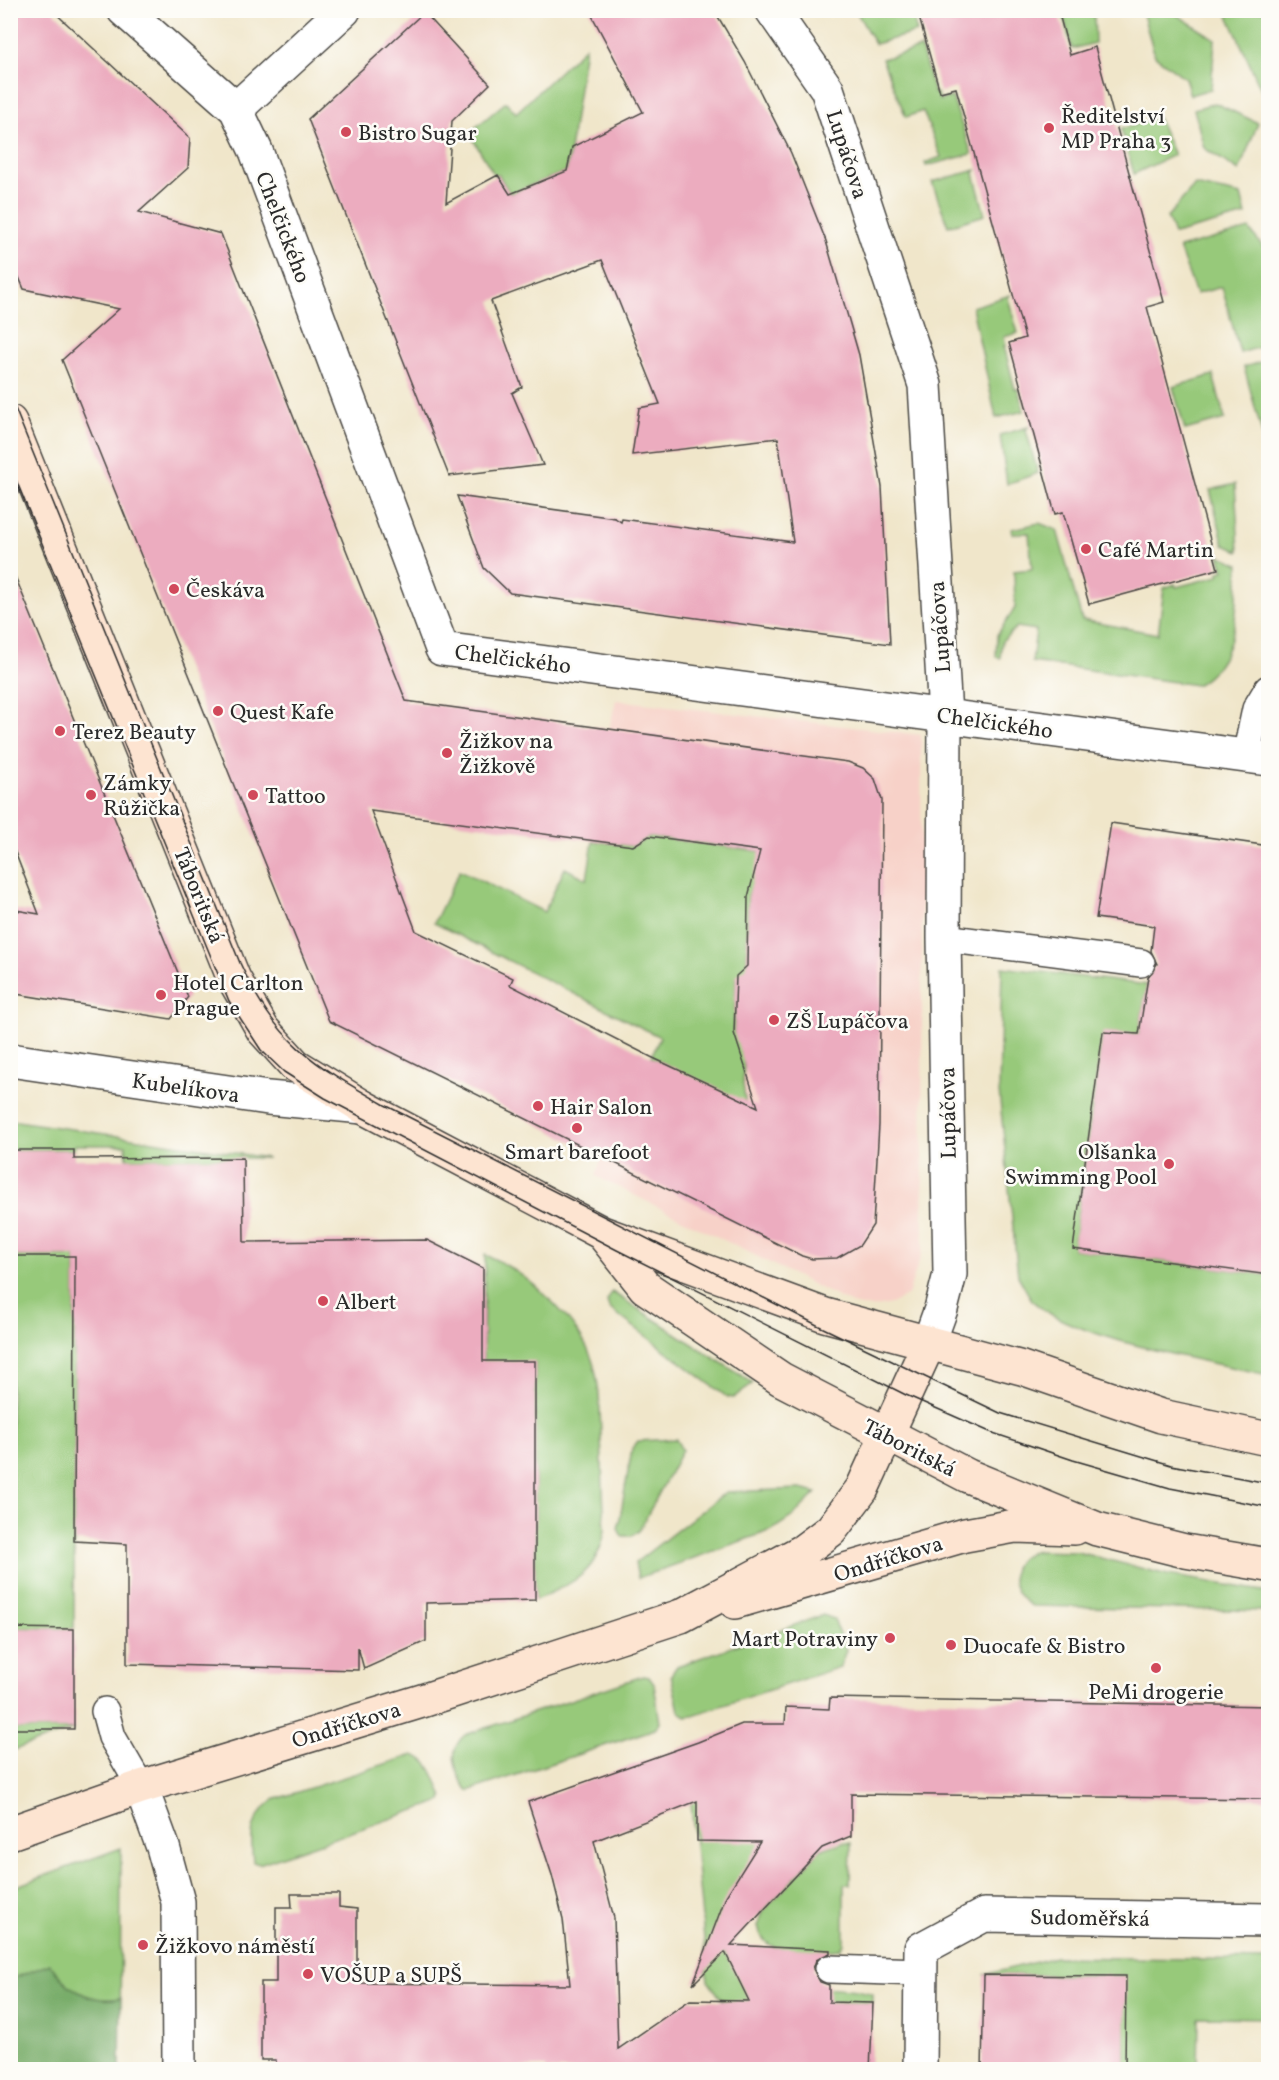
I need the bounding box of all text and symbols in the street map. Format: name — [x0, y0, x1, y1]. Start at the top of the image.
place label: Ředitelství MP Praha 3 — [1061, 102, 1171, 158]
street label: Lupáčova — [817, 106, 875, 203]
place label: Bistro Sugar — [358, 119, 477, 150]
marker: Ředitelství MP Praha 3 — [1042, 121, 1056, 135]
marker: Bistro Sugar — [339, 125, 353, 139]
street label: Chelčického — [246, 168, 317, 288]
place label: Café Martin — [1098, 536, 1214, 567]
marker: Café Martin — [1079, 542, 1093, 556]
place label: Českáva — [186, 576, 265, 607]
street label: Lupáčova — [923, 580, 960, 674]
marker: Českáva — [167, 582, 181, 596]
street label: Chelčického — [453, 638, 573, 683]
place label: Quest Kafe — [230, 698, 334, 729]
street label: Chelčického — [934, 701, 1055, 748]
marker: Quest Kafe — [211, 704, 225, 718]
place label: Terez Beauty — [72, 718, 196, 749]
marker: Terez Beauty — [53, 724, 67, 738]
place label: Žižkov na Žižkově — [459, 727, 553, 783]
marker: Žižkov na Žižkově — [440, 746, 454, 760]
place label: Zámky Růžička — [103, 769, 180, 825]
place label: Tattoo — [265, 782, 326, 813]
marker: Zámky Růžička — [84, 788, 98, 802]
marker: Tattoo — [246, 788, 260, 802]
street label: Táboritská — [164, 843, 231, 949]
place label: Hotel Carlton Prague — [173, 969, 304, 1025]
marker: Hotel Carlton Prague — [154, 988, 168, 1002]
place label: ZŠ Lupáčova — [786, 1007, 909, 1038]
marker: ZŠ Lupáčova — [767, 1013, 781, 1027]
street label: Kubelíkova — [130, 1067, 242, 1112]
street label: Lupáčova — [933, 1067, 966, 1159]
place label: Hair Salon — [550, 1093, 652, 1124]
marker: Hair Salon — [531, 1099, 545, 1113]
marker: Smart barefoot — [570, 1121, 584, 1135]
place label: Smart barefoot — [504, 1138, 650, 1169]
place label: Olšanka Swimming Pool — [1005, 1138, 1157, 1194]
marker: Olšanka Swimming Pool — [1162, 1157, 1176, 1171]
place label: Albert — [335, 1288, 397, 1319]
marker: Albert — [316, 1294, 330, 1308]
street label: Táboritská — [857, 1412, 961, 1486]
street label: Ondříčkova — [830, 1529, 947, 1592]
place label: Mart Potraviny — [732, 1625, 878, 1656]
marker: Mart Potraviny — [883, 1631, 897, 1645]
place label: Duocafe & Bistro — [963, 1632, 1125, 1663]
marker: Duocafe & Bistro — [944, 1638, 958, 1652]
marker: PeMi drogerie — [1149, 1661, 1163, 1675]
place label: PeMi drogerie — [1088, 1678, 1224, 1709]
street label: Ondříčkova — [288, 1695, 405, 1758]
street label: Sudoměřská — [1030, 1903, 1150, 1936]
place label: Žižkovo náměstí — [155, 1932, 315, 1963]
marker: Žižkovo náměstí — [136, 1938, 150, 1952]
place label: VOŠUP a SUPŠ — [320, 1961, 462, 1992]
marker: VOŠUP a SUPŠ — [301, 1967, 315, 1981]

